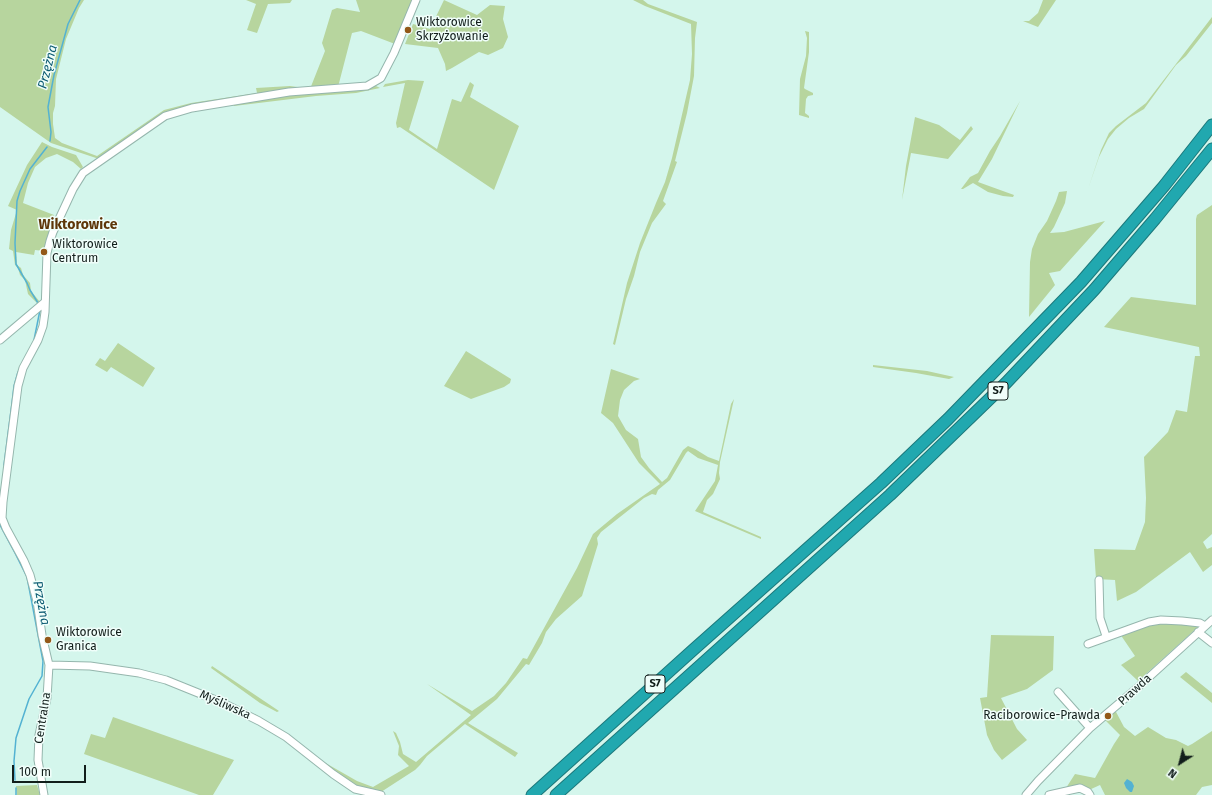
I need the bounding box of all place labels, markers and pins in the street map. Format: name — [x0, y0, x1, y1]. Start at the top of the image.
place label: Wiktorowice Skrzyżowanie — [416, 16, 488, 44]
marker: Wiktorowice Skrzyżowanie — [403, 25, 413, 35]
place label: Wiktorowice Centrum — [52, 238, 118, 266]
marker: Wiktorowice Centrum — [39, 247, 49, 257]
place label: Wiktorowice Granica — [56, 626, 122, 654]
marker: Wiktorowice Granica — [43, 635, 53, 645]
place label: Raciborowice-Prawda — [983, 709, 1100, 723]
marker: Raciborowice-Prawda — [1103, 711, 1113, 721]

